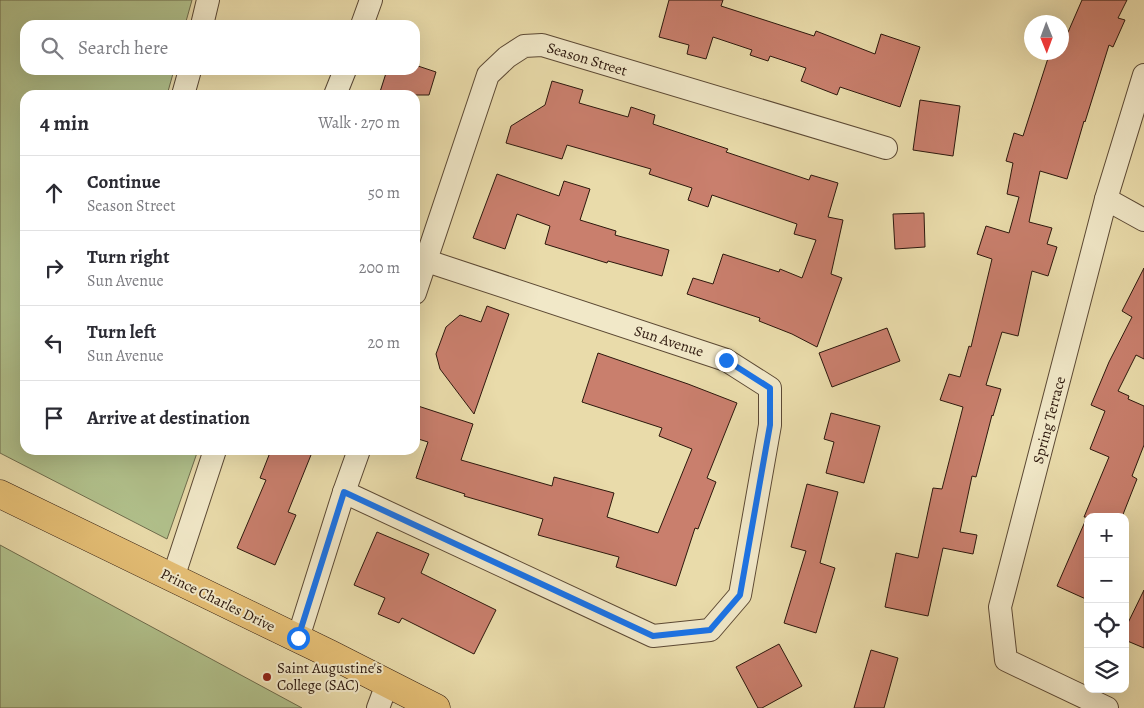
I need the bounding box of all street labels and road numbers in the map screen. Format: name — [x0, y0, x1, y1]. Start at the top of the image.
street label: Season Street — [544, 37, 630, 81]
street label: Sun Avenue — [632, 320, 707, 362]
street label: Spring Terrace — [1028, 374, 1070, 466]
street label: Prince Charles Drive — [157, 564, 279, 637]

